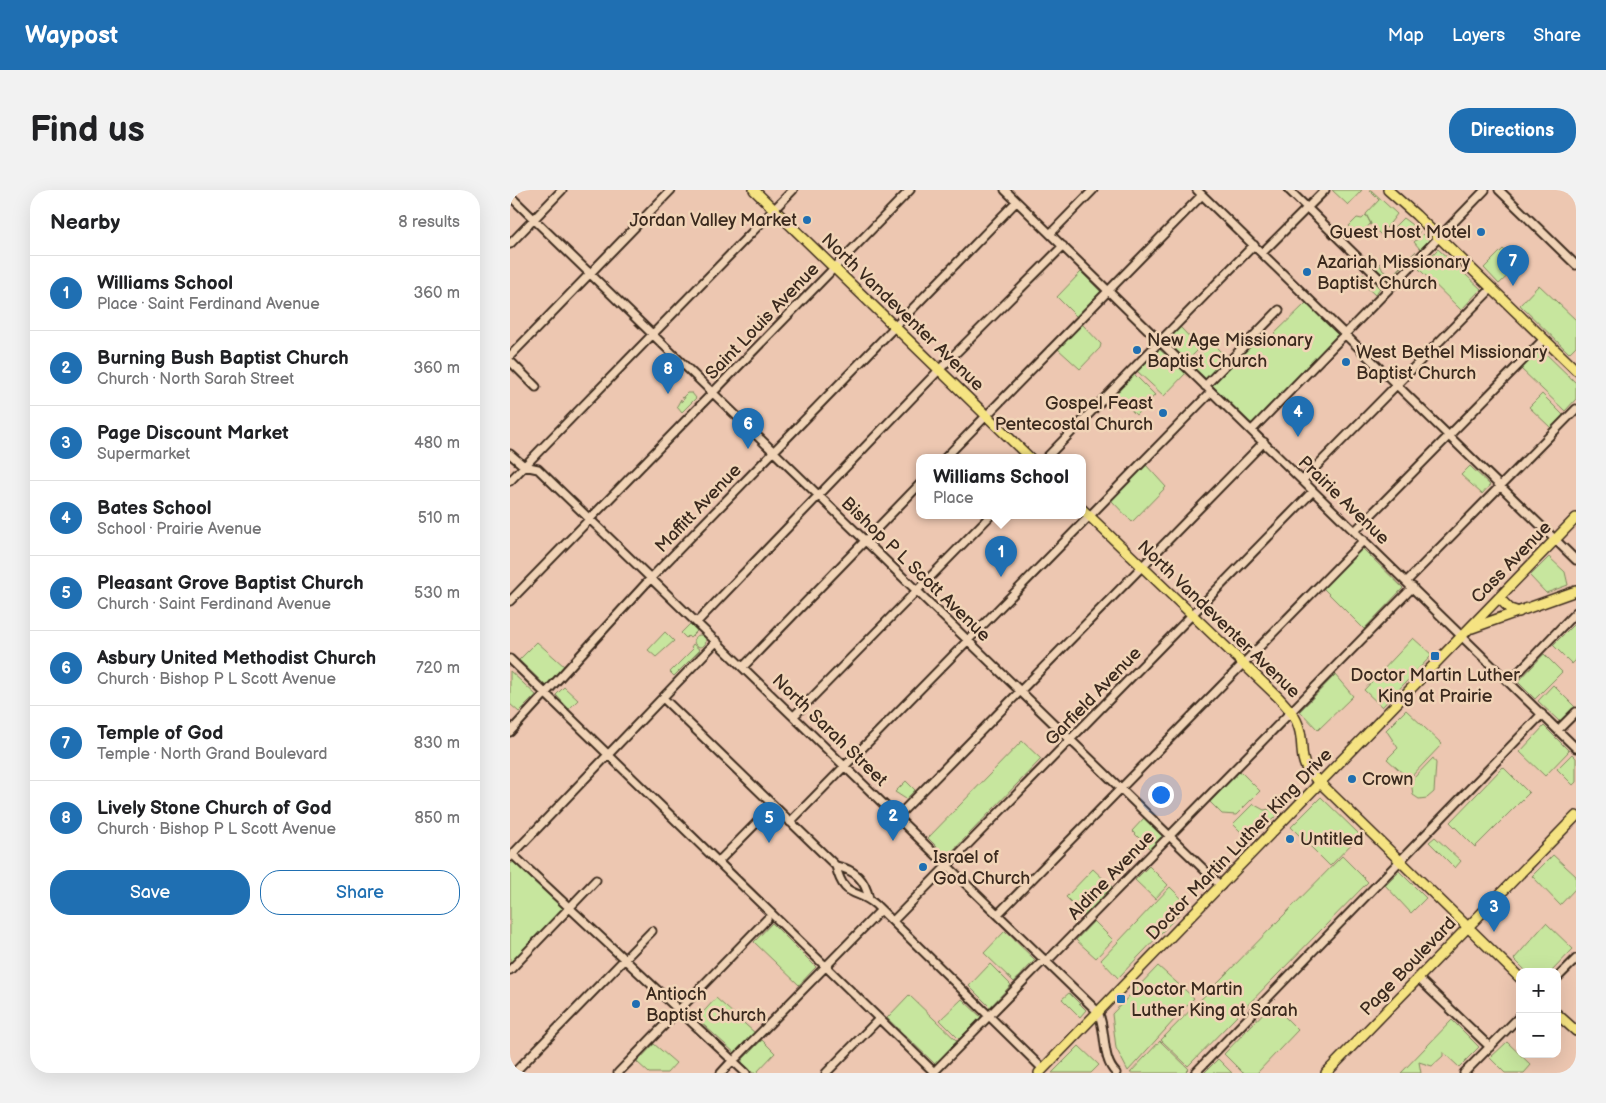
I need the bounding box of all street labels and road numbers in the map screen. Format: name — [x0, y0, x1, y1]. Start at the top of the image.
street label: North Vandeventer Avenue — [817, 229, 989, 396]
street label: Saint Louis Avenue — [701, 258, 824, 384]
street label: Prairie Avenue — [1294, 452, 1394, 549]
street label: Maffitt Avenue — [651, 460, 746, 557]
street label: Bishop P L Scott Avenue — [837, 493, 995, 646]
street label: Cass Avenue — [1467, 517, 1556, 608]
street label: North Vandeventer Avenue — [1133, 536, 1305, 703]
street label: Garfield Avenue — [1041, 642, 1146, 750]
street label: North Sarah Street — [768, 670, 892, 791]
street label: Doctor Martin Luther King Drive — [1142, 744, 1337, 944]
street label: Aldine Avenue — [1064, 826, 1159, 924]
street label: Page Boulevard — [1356, 913, 1461, 1020]

